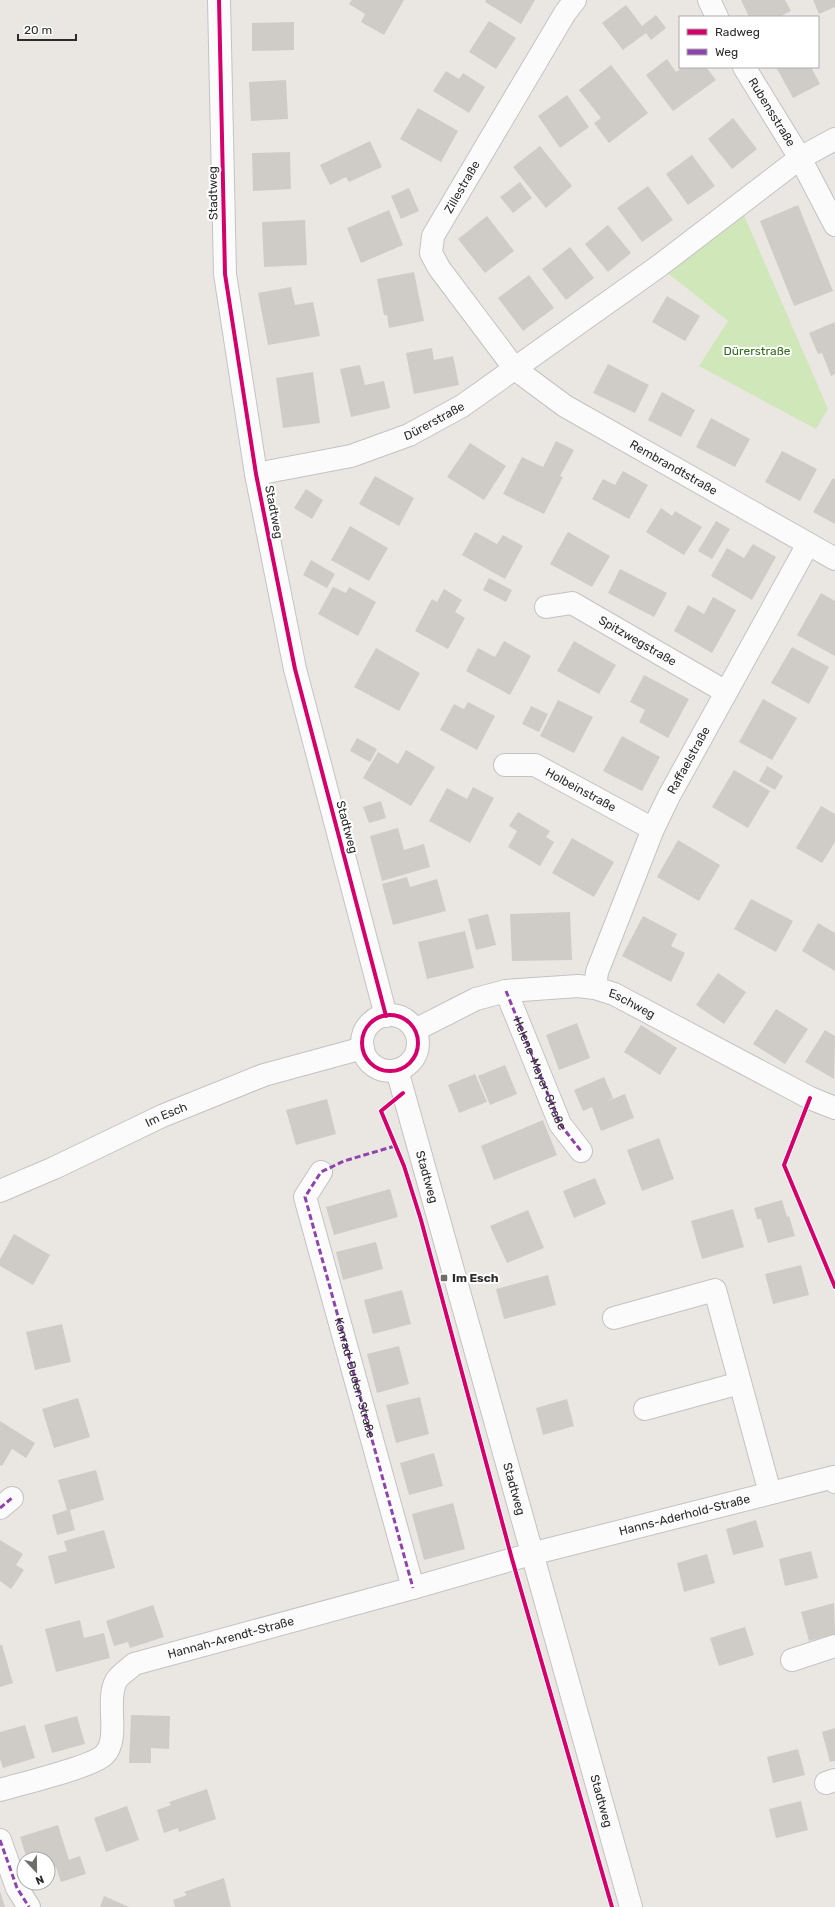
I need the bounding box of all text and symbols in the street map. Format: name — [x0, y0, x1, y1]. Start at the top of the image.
scale bar — [18, 16, 76, 42]
legend — [679, 16, 819, 68]
text: 20 m — [24, 23, 52, 37]
text: Radweg — [715, 25, 760, 39]
text: Weg — [715, 45, 738, 59]
street label: Rubensstraße — [745, 75, 798, 149]
street label: Zillestraße — [441, 158, 483, 216]
street label: Stadtweg — [206, 166, 220, 220]
park label: Dürerstraße — [724, 344, 791, 358]
street label: Dürerstraße — [402, 399, 467, 443]
street label: Rembrandtstraße — [627, 437, 720, 498]
street label: Stadtweg — [262, 484, 286, 540]
street label: Spitzwegstraße — [596, 613, 679, 669]
street label: Raffaelstraße — [664, 724, 713, 797]
street label: Holbeinstraße — [543, 765, 619, 815]
street label: Stadtweg — [333, 799, 361, 855]
street label: Eschweg — [607, 986, 658, 1022]
street label: Helene-Mayer-Straße — [510, 1015, 569, 1133]
street label: Im Esch — [143, 1100, 189, 1130]
street label: Stadtweg — [413, 1149, 441, 1205]
place label: Im Esch — [452, 1271, 499, 1285]
marker: Im Esch — [439, 1273, 449, 1283]
street label: Konrad-Duden-Straße — [332, 1316, 378, 1440]
street label: Stadtweg — [500, 1461, 528, 1517]
street label: Hanns-Aderhold-Straße — [618, 1492, 752, 1538]
street label: Hannah-Arendt-Straße — [166, 1614, 296, 1661]
street label: Stadtweg — [587, 1773, 615, 1829]
north arrow — [16, 1851, 56, 1891]
text: N — [33, 1872, 46, 1887]

